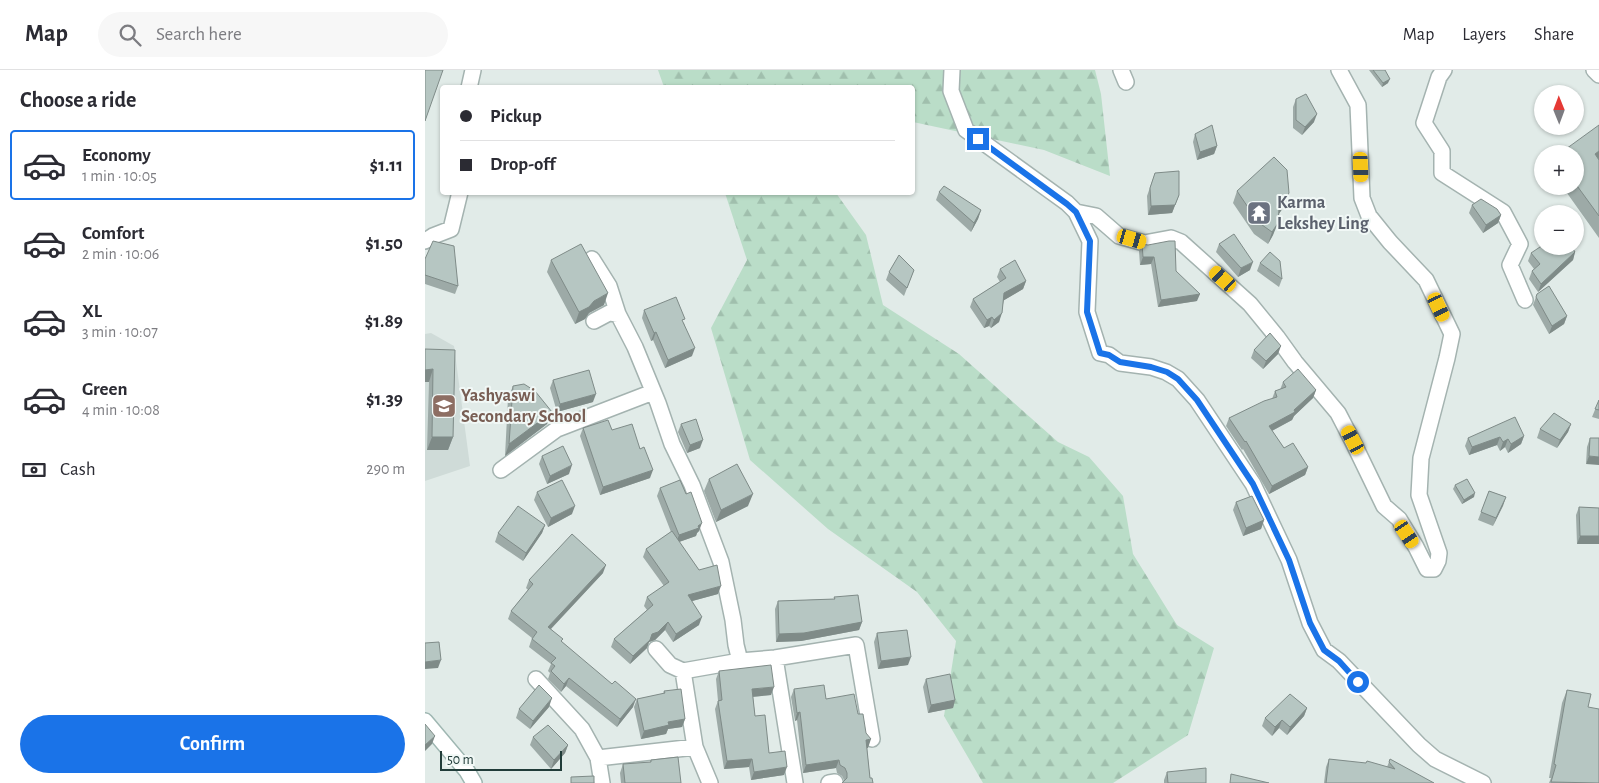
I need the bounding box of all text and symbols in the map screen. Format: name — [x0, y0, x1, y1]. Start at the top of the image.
search box — [98, 12, 448, 57]
icon: search — [116, 21, 144, 49]
text: Map — [25, 22, 68, 46]
text: Search here — [156, 25, 242, 44]
text: Map — [1403, 26, 1434, 44]
text: Layers — [1462, 26, 1506, 44]
text: Share — [1534, 26, 1574, 44]
north arrow — [1534, 85, 1584, 135]
map controls — [1534, 85, 1584, 255]
text: Choose a ride — [20, 89, 136, 111]
text: Pickup — [490, 107, 542, 126]
route end — [967, 128, 989, 150]
icon: car — [22, 143, 67, 188]
button: + — [1534, 145, 1584, 195]
text: Economy — [82, 146, 151, 165]
car — [1352, 152, 1369, 182]
text: Drop-off — [490, 155, 555, 174]
text: $1.11 — [370, 156, 403, 175]
text: 1 min · 10:05 — [82, 168, 157, 184]
place label: Karma Lekshey Ling — [1277, 194, 1370, 233]
temple icon: Karma Lekshey Ling — [1246, 200, 1272, 226]
button: − — [1534, 205, 1584, 255]
icon: car — [22, 221, 67, 266]
text: Comfort — [82, 224, 144, 243]
car — [1115, 228, 1148, 250]
text: $1.50 — [365, 234, 403, 253]
text: 2 min · 10:06 — [82, 246, 159, 262]
car — [1206, 263, 1239, 295]
car — [1425, 290, 1452, 324]
icon: car — [22, 299, 67, 344]
text: XL — [82, 302, 102, 321]
text: $1.89 — [365, 312, 403, 331]
text: 3 min · 10:07 — [82, 324, 158, 340]
icon: car — [22, 377, 67, 422]
text: Green — [82, 380, 128, 399]
place label: Yashyaswi Secondary School — [461, 387, 586, 426]
text: $1.39 — [366, 390, 403, 409]
school or university icon: Yashyaswi Secondary School — [431, 393, 457, 419]
text: 4 min · 10:08 — [82, 402, 160, 418]
car — [1339, 423, 1366, 457]
icon: cash — [20, 456, 48, 484]
text: Cash — [60, 460, 96, 479]
text: 290 m — [366, 461, 405, 477]
car — [1392, 517, 1421, 551]
route start — [1347, 671, 1369, 693]
button: Confirm — [20, 715, 405, 773]
scale bar — [440, 748, 563, 771]
text: 50 m — [447, 753, 474, 767]

